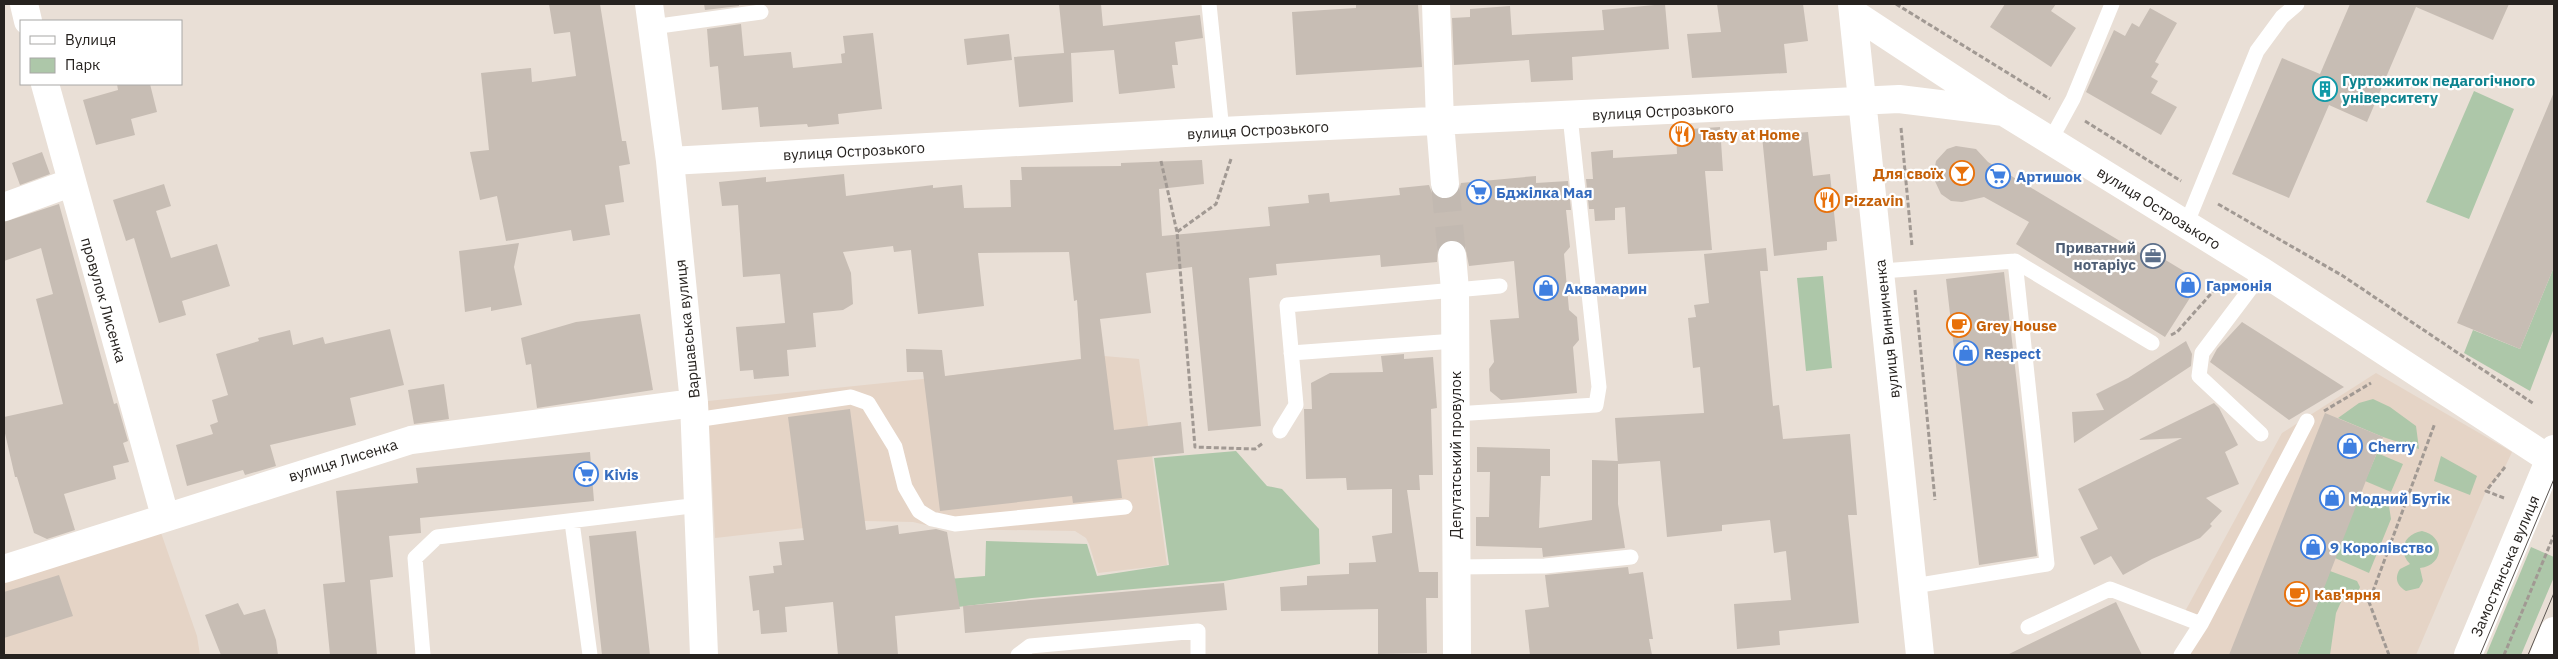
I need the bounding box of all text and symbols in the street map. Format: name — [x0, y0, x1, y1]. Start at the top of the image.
legend — [20, 20, 182, 85]
text: Вулиця — [65, 30, 116, 49]
text: Парк — [65, 55, 100, 74]
place label: Гуртожиток педагогічного університету — [2342, 71, 2535, 107]
building icon: Гуртожиток педагогічного університету — [2312, 76, 2338, 102]
street label: вулиця Острозького — [1592, 98, 1734, 124]
street label: вулиця Острозького — [1187, 117, 1329, 143]
restaurant icon: Tasty at Home — [1669, 121, 1695, 147]
place label: Tasty at Home — [1700, 125, 1800, 144]
street label: вулиця Острозького — [783, 138, 925, 164]
bar icon: Для своїх — [1949, 160, 1975, 186]
street label: вулиця Острозького — [2094, 162, 2224, 254]
supermarket icon: Артишок — [1985, 163, 2011, 189]
place label: Для своїх — [1873, 164, 1945, 183]
place label: Артишок — [2016, 167, 2082, 186]
supermarket icon: Бджілка Мая — [1466, 179, 1492, 205]
place label: Бджілка Мая — [1496, 183, 1592, 202]
restaurant icon: Pizzavin — [1814, 187, 1840, 213]
place label: Pizzavin — [1844, 191, 1903, 210]
street label: провулок Лисенка — [77, 235, 131, 365]
place label: Приватний нотаріус — [2055, 238, 2136, 274]
office icon: Приватний нотаріус — [2140, 243, 2166, 269]
street label: Варшавська вулиця — [670, 259, 704, 399]
street label: вулиця Винниченка — [1870, 259, 1904, 399]
shop icon: Гармонія — [2175, 272, 2201, 298]
shop icon: Аквамарин — [1533, 275, 1559, 301]
place label: Гармонія — [2206, 276, 2272, 295]
place label: Аквамарин — [1564, 279, 1647, 298]
cafe icon: Grey House — [1946, 312, 1972, 338]
place label: Grey House — [1976, 316, 2057, 335]
shop icon: Respect — [1953, 340, 1979, 366]
place label: Respect — [1984, 344, 2041, 363]
street label: Депутатський провулок — [1446, 371, 1465, 539]
shop icon: Cherry — [2337, 433, 2363, 459]
street label: вулиця Лисенка — [286, 434, 400, 486]
place label: Cherry — [2368, 437, 2415, 456]
supermarket icon: Kivis — [573, 461, 599, 487]
place label: Kivis — [604, 465, 639, 484]
shop icon: Модний Бутік — [2319, 485, 2345, 511]
place label: Модний Бутік — [2350, 489, 2450, 508]
street label: Замостянська вулиця — [2467, 492, 2543, 640]
shop icon: 9 Королівство — [2300, 534, 2326, 560]
place label: 9 Королівство — [2330, 538, 2433, 557]
cafe icon: Кав'ярня — [2284, 581, 2310, 607]
place label: Кав'ярня — [2314, 585, 2381, 604]

